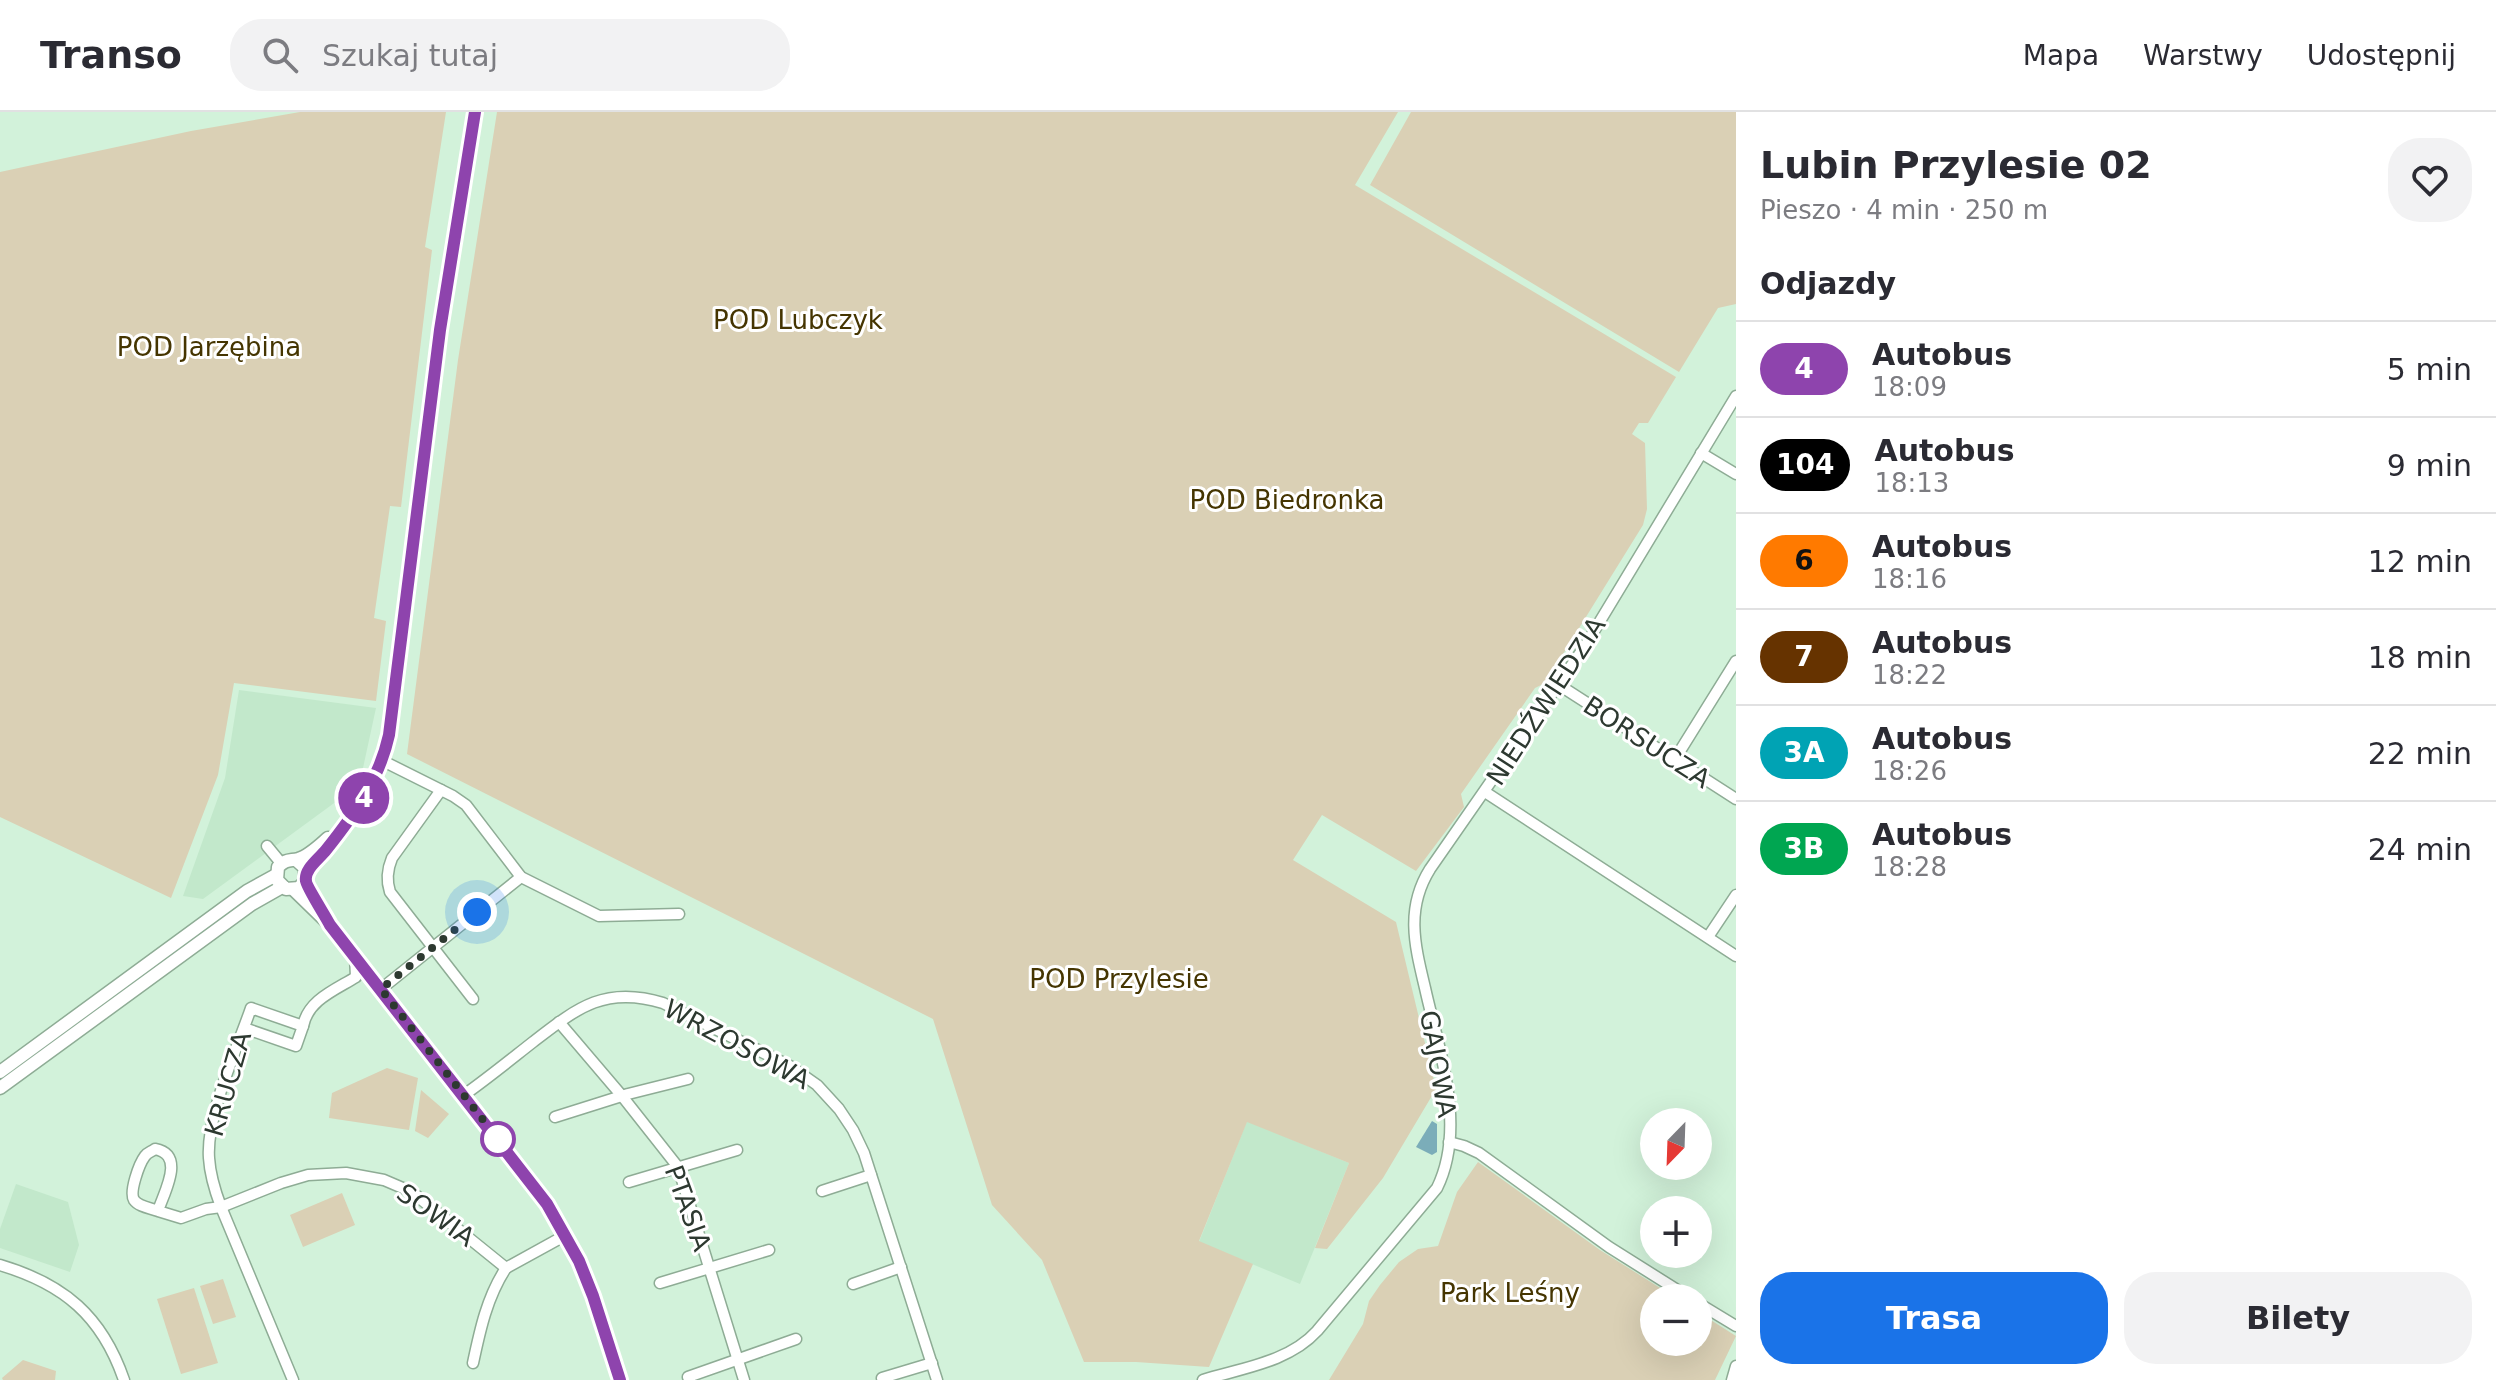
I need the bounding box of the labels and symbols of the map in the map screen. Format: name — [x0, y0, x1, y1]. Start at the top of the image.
park label: POD Lubczyk — [713, 305, 883, 335]
park label: POD Jarzębina — [117, 332, 301, 362]
park label: POD Biedronka — [1189, 485, 1385, 515]
street label: NIEDŹWIEDZIA — [1480, 611, 1612, 791]
street label: BORSUCZA — [1578, 690, 1716, 794]
line badge: 4 — [338, 772, 390, 824]
your location — [457, 892, 497, 932]
park label: POD Przylesie — [1029, 964, 1209, 994]
street label: WRZOSOWA — [659, 993, 815, 1095]
street label: GAJOWA — [1414, 1008, 1462, 1120]
street label: KRUCZA — [199, 1028, 257, 1140]
north arrow — [1640, 1108, 1712, 1180]
unlabelled marker — [481, 1122, 515, 1156]
street label: PTASIA — [659, 1161, 717, 1255]
street label: SOWIA — [391, 1177, 481, 1253]
park label: Park Leśny — [1440, 1278, 1580, 1308]

